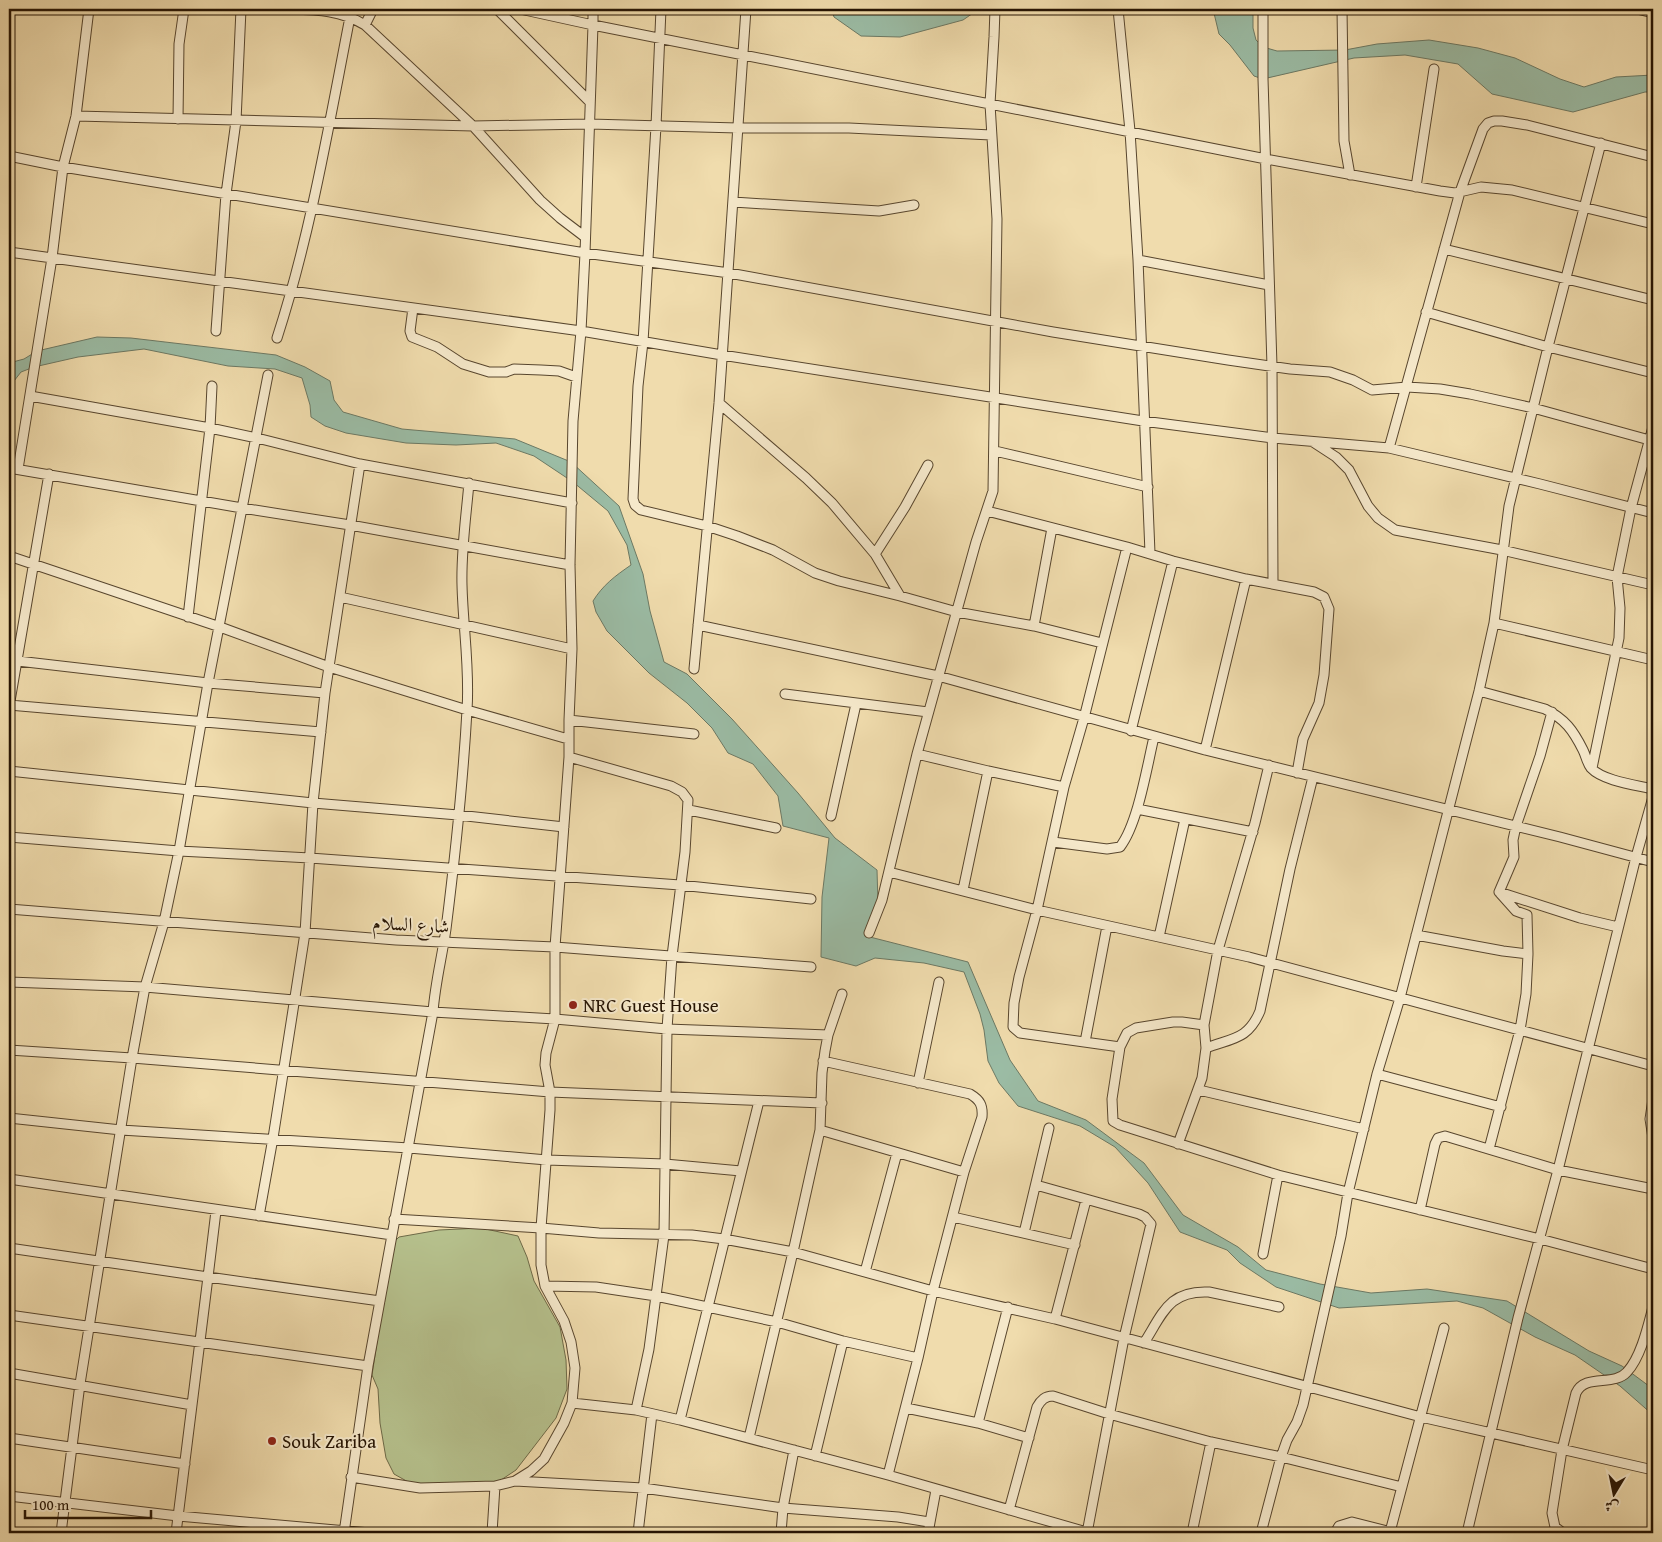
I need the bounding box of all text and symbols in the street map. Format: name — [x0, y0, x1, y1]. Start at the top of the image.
street label: شارع السلام — [372, 908, 450, 943]
place label: NRC Guest House — [583, 991, 719, 1019]
marker: NRC Guest House — [567, 999, 579, 1011]
place label: Souk Zariba — [282, 1427, 376, 1455]
marker: Souk Zariba — [266, 1435, 278, 1447]
north arrow — [1590, 1470, 1640, 1520]
scale bar — [25, 1487, 151, 1519]
text: 100 m — [32, 1494, 70, 1515]
text: ش — [1603, 1496, 1620, 1518]

